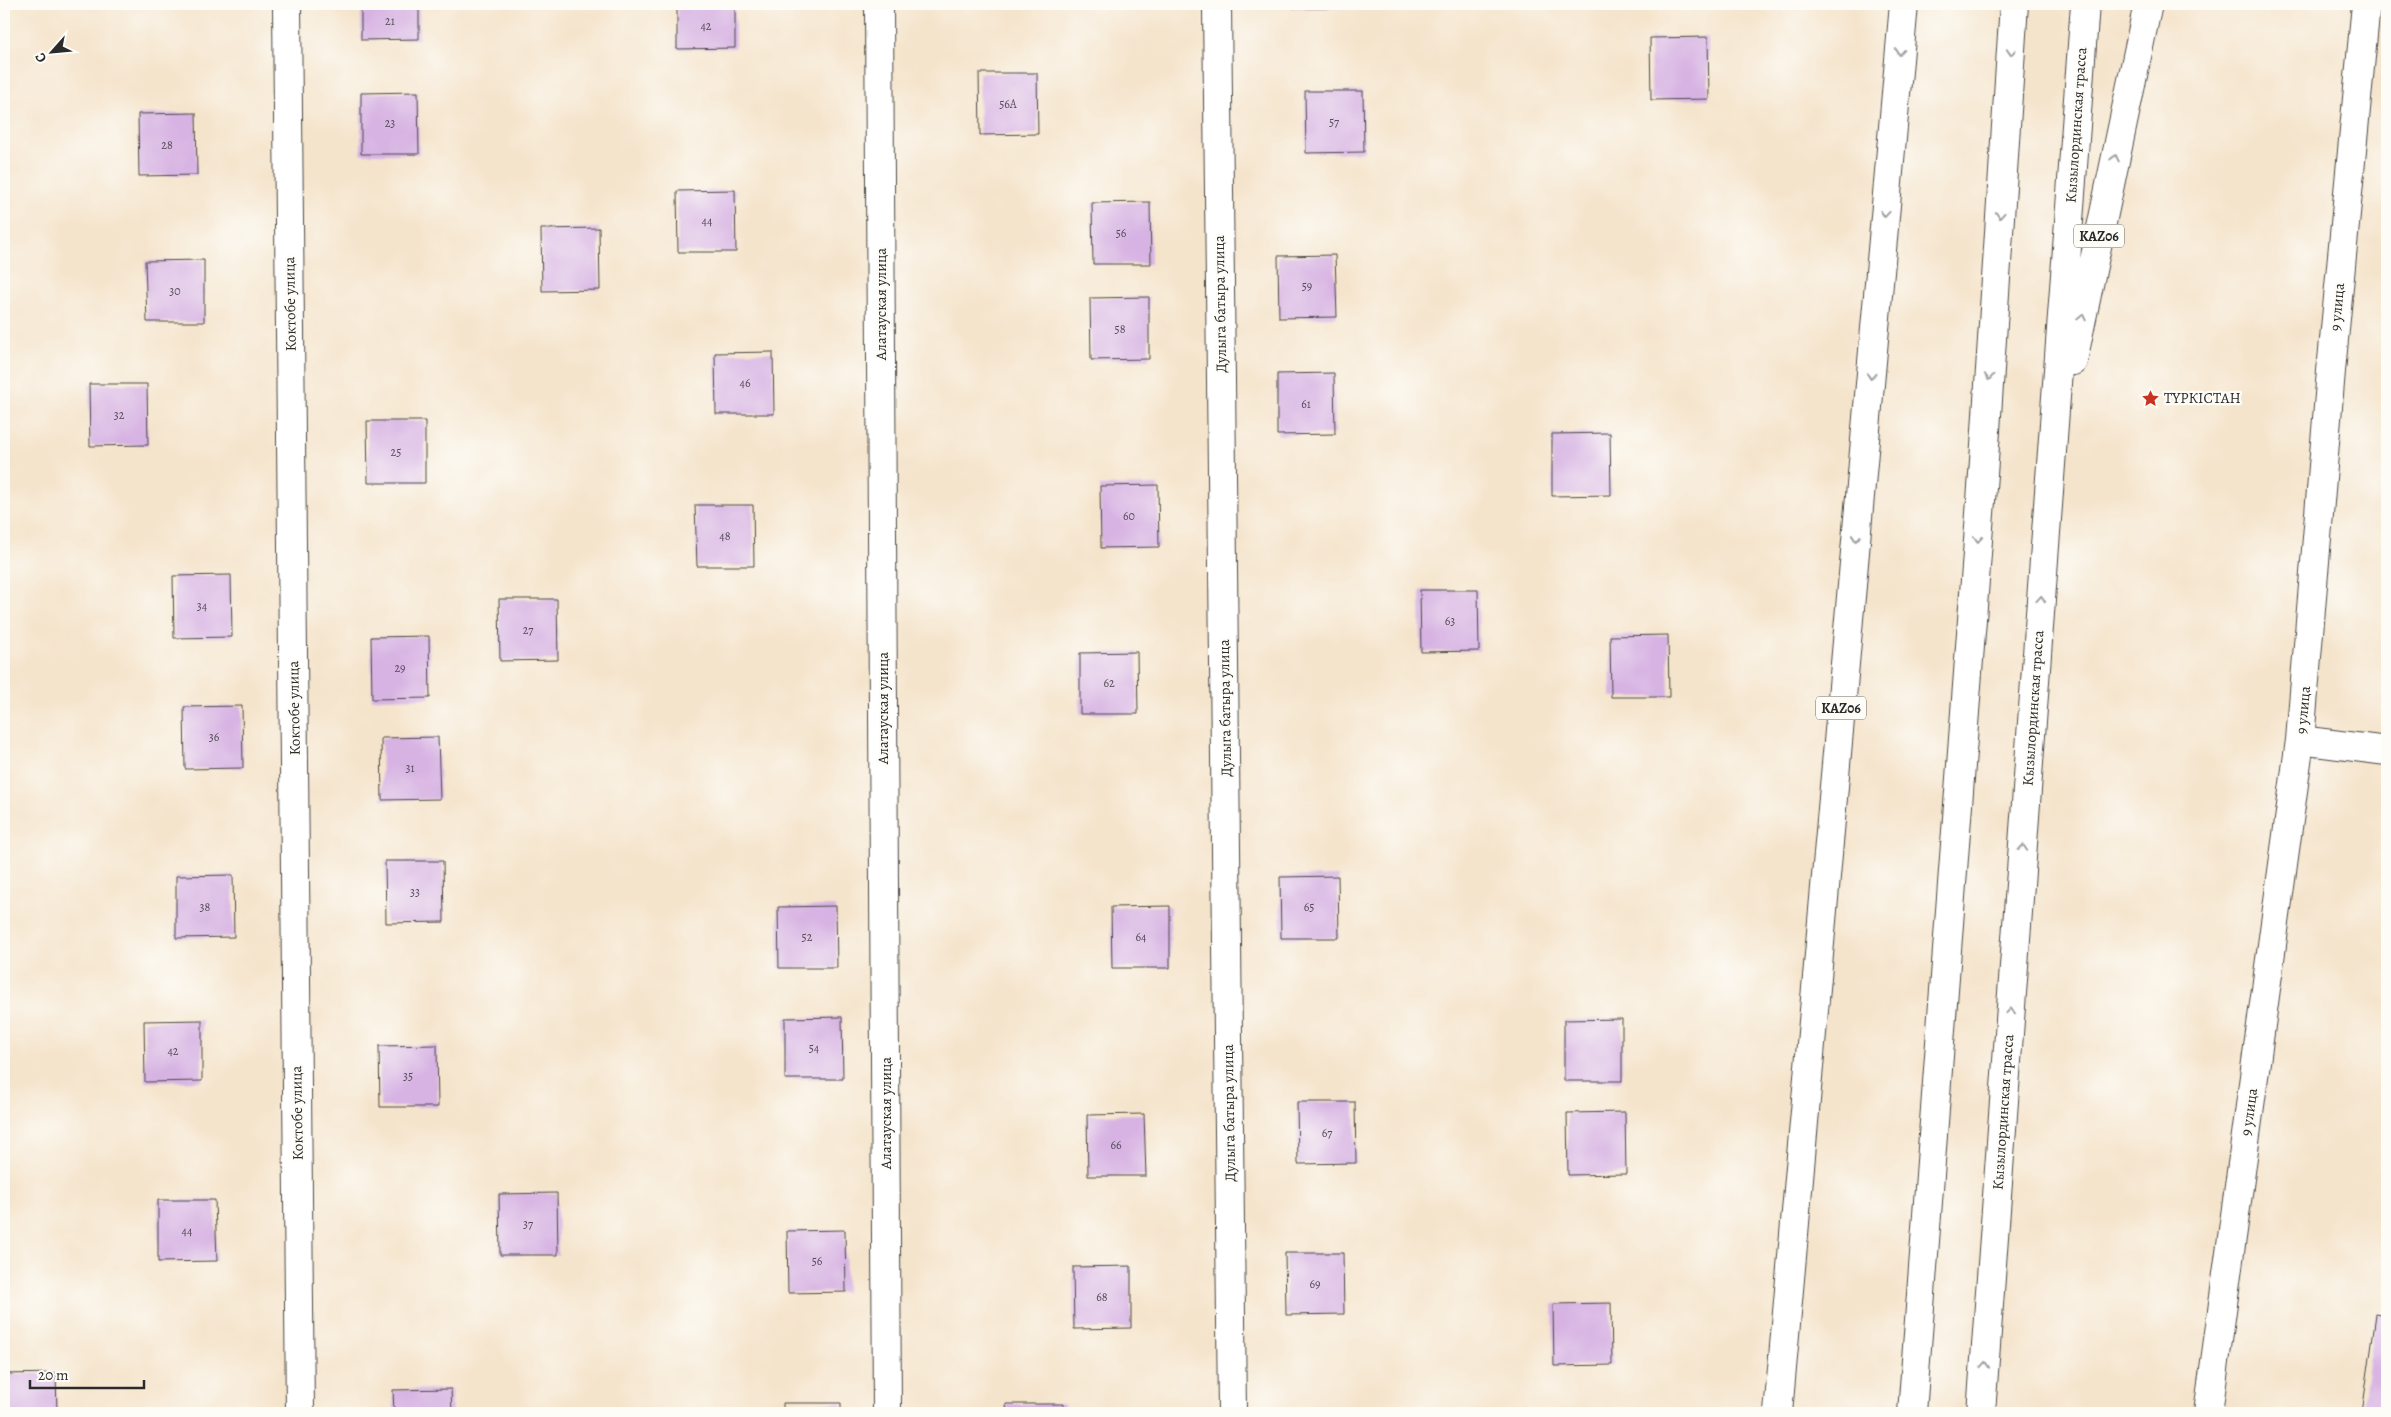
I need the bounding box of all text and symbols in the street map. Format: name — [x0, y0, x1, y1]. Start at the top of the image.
house number: 21 — [385, 13, 395, 29]
house number: 42 — [700, 18, 712, 34]
north arrow — [28, 28, 78, 78]
street label: Кызылординская трасса — [2061, 46, 2091, 203]
text: С — [30, 49, 51, 66]
one-way arrow — [1895, 49, 1906, 57]
one-way arrow — [2006, 49, 2017, 57]
house number: 56А — [999, 96, 1018, 112]
house number: 57 — [1329, 114, 1340, 130]
house number: 23 — [385, 115, 395, 131]
house number: 28 — [161, 137, 173, 153]
one-way arrow — [2110, 154, 2120, 163]
one-way arrow — [1880, 210, 1891, 218]
one-way arrow — [1995, 211, 2006, 219]
house number: 44 — [702, 213, 713, 229]
house number: 56 — [1116, 225, 1127, 241]
road number: KАZ06 — [2074, 225, 2124, 248]
street label: Дулыга батыра улица — [1209, 235, 1231, 373]
street label: Алатауская улица — [871, 248, 891, 361]
street label: Коктобе улица — [279, 256, 301, 352]
house number: 59 — [1302, 278, 1312, 294]
street label: 9 улица — [2325, 282, 2349, 332]
house number: 30 — [169, 283, 181, 299]
one-way arrow — [2076, 313, 2087, 322]
house number: 58 — [1115, 321, 1126, 337]
one-way arrow — [1866, 372, 1877, 380]
one-way arrow — [1984, 373, 1995, 381]
house number: 46 — [740, 375, 751, 391]
place icon: ТҮРКIСТАН — [2140, 388, 2160, 408]
place label: ТҮРКIСТАН — [2164, 388, 2241, 408]
house number: 61 — [1301, 396, 1311, 412]
house number: 32 — [114, 407, 125, 423]
house number: 25 — [391, 444, 401, 460]
house number: 60 — [1123, 508, 1135, 524]
house number: 48 — [719, 528, 731, 544]
one-way arrow — [1851, 534, 1862, 542]
one-way arrow — [1973, 535, 1984, 543]
one-way arrow — [2035, 595, 2046, 603]
house number: 34 — [197, 598, 208, 614]
house number: 63 — [1445, 613, 1455, 629]
house number: 27 — [523, 622, 534, 638]
street label: Кызылординская трасса — [2018, 629, 2048, 786]
street label: Дулыга батыра улица — [1214, 639, 1236, 777]
street label: Алатауская улица — [873, 652, 893, 765]
street label: Коктобе улица — [283, 660, 305, 756]
house number: 29 — [394, 660, 406, 676]
house number: 62 — [1103, 675, 1115, 691]
street label: 9 улица — [2291, 685, 2315, 735]
road number: KАZ06 — [1816, 696, 1866, 720]
house number: 36 — [209, 729, 220, 745]
house number: 31 — [405, 760, 415, 776]
one-way arrow — [2017, 844, 2028, 852]
house number: 33 — [410, 884, 420, 900]
house number: 38 — [200, 899, 211, 915]
house number: 65 — [1304, 899, 1314, 915]
house number: 52 — [802, 929, 813, 945]
house number: 64 — [1136, 929, 1147, 945]
one-way arrow — [2005, 1006, 2016, 1014]
street label: Кызылординская трасса — [1988, 1033, 2018, 1190]
house number: 54 — [809, 1040, 820, 1056]
house number: 42 — [167, 1043, 179, 1059]
street label: Дулыга батыра улица — [1218, 1044, 1240, 1182]
street label: Алатауская улица — [876, 1057, 896, 1170]
street label: Коктобе улица — [286, 1065, 308, 1161]
house number: 35 — [403, 1068, 413, 1084]
street label: 9 улица — [2236, 1087, 2262, 1137]
house number: 67 — [1322, 1125, 1333, 1141]
house number: 66 — [1110, 1137, 1122, 1153]
house number: 37 — [523, 1216, 534, 1232]
house number: 44 — [182, 1223, 193, 1239]
house number: 56 — [812, 1253, 823, 1269]
house number: 69 — [1309, 1276, 1321, 1292]
house number: 68 — [1096, 1289, 1108, 1305]
scale bar — [30, 1357, 144, 1389]
one-way arrow — [1979, 1360, 1990, 1368]
text: 20 m — [38, 1365, 69, 1385]

